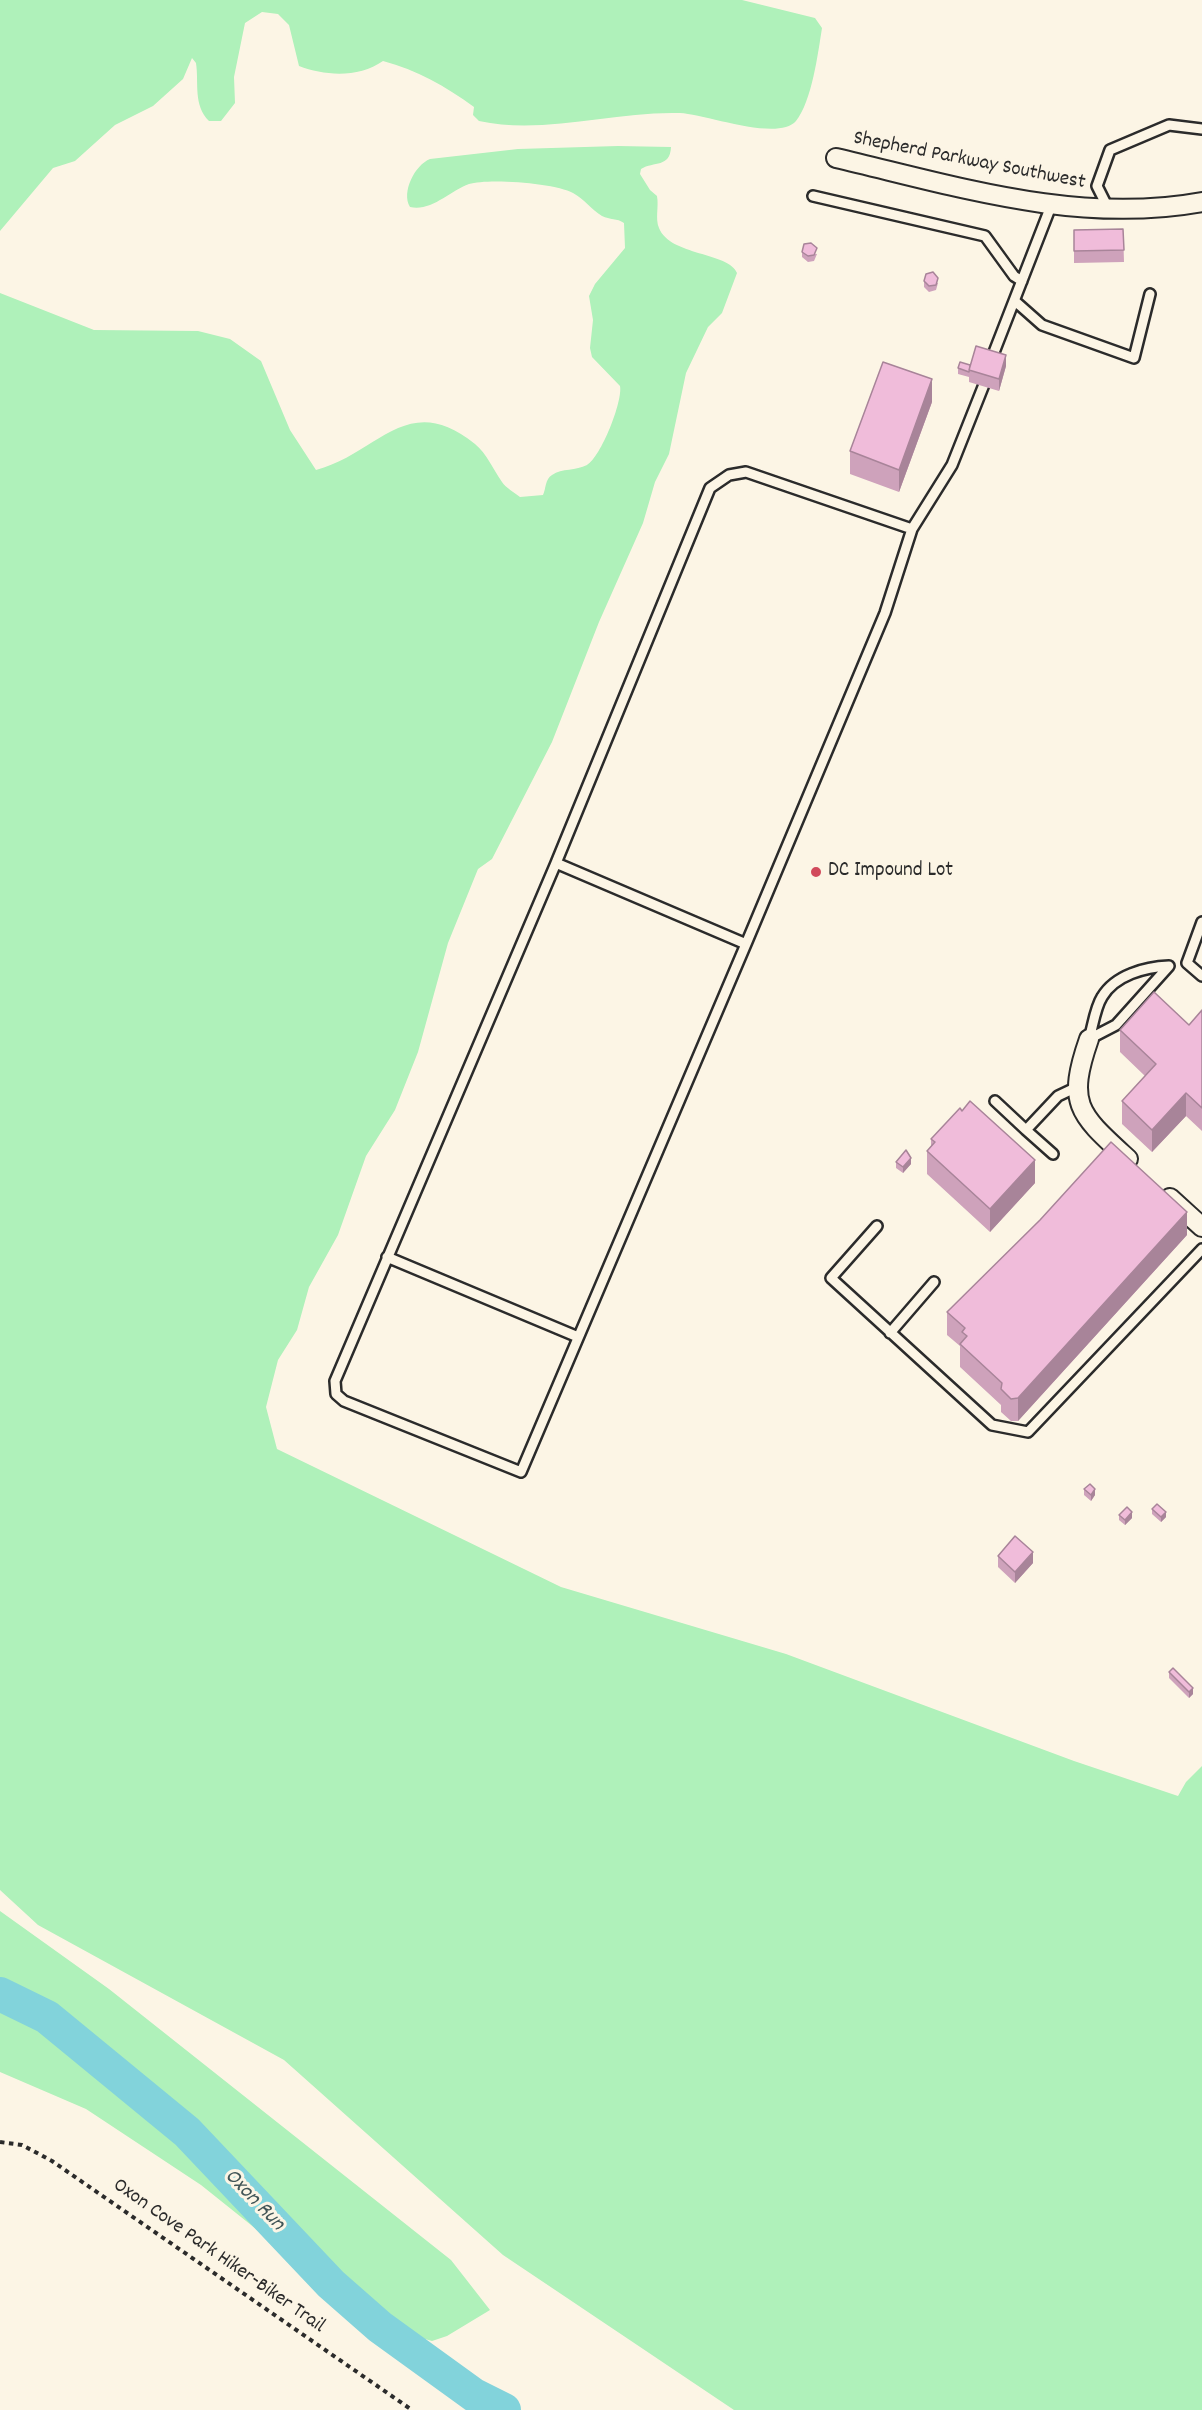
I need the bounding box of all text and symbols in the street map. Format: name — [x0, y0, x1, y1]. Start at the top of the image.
street label: Shepherd Parkway Southwest — [851, 127, 1087, 197]
place label: DC Impound Lot — [828, 859, 953, 885]
marker: DC Impound Lot — [809, 865, 823, 879]
water label: Oxon Run — [217, 2164, 289, 2238]
street label: Oxon Cove Park Hiker-Biker Trail — [107, 2174, 329, 2340]

